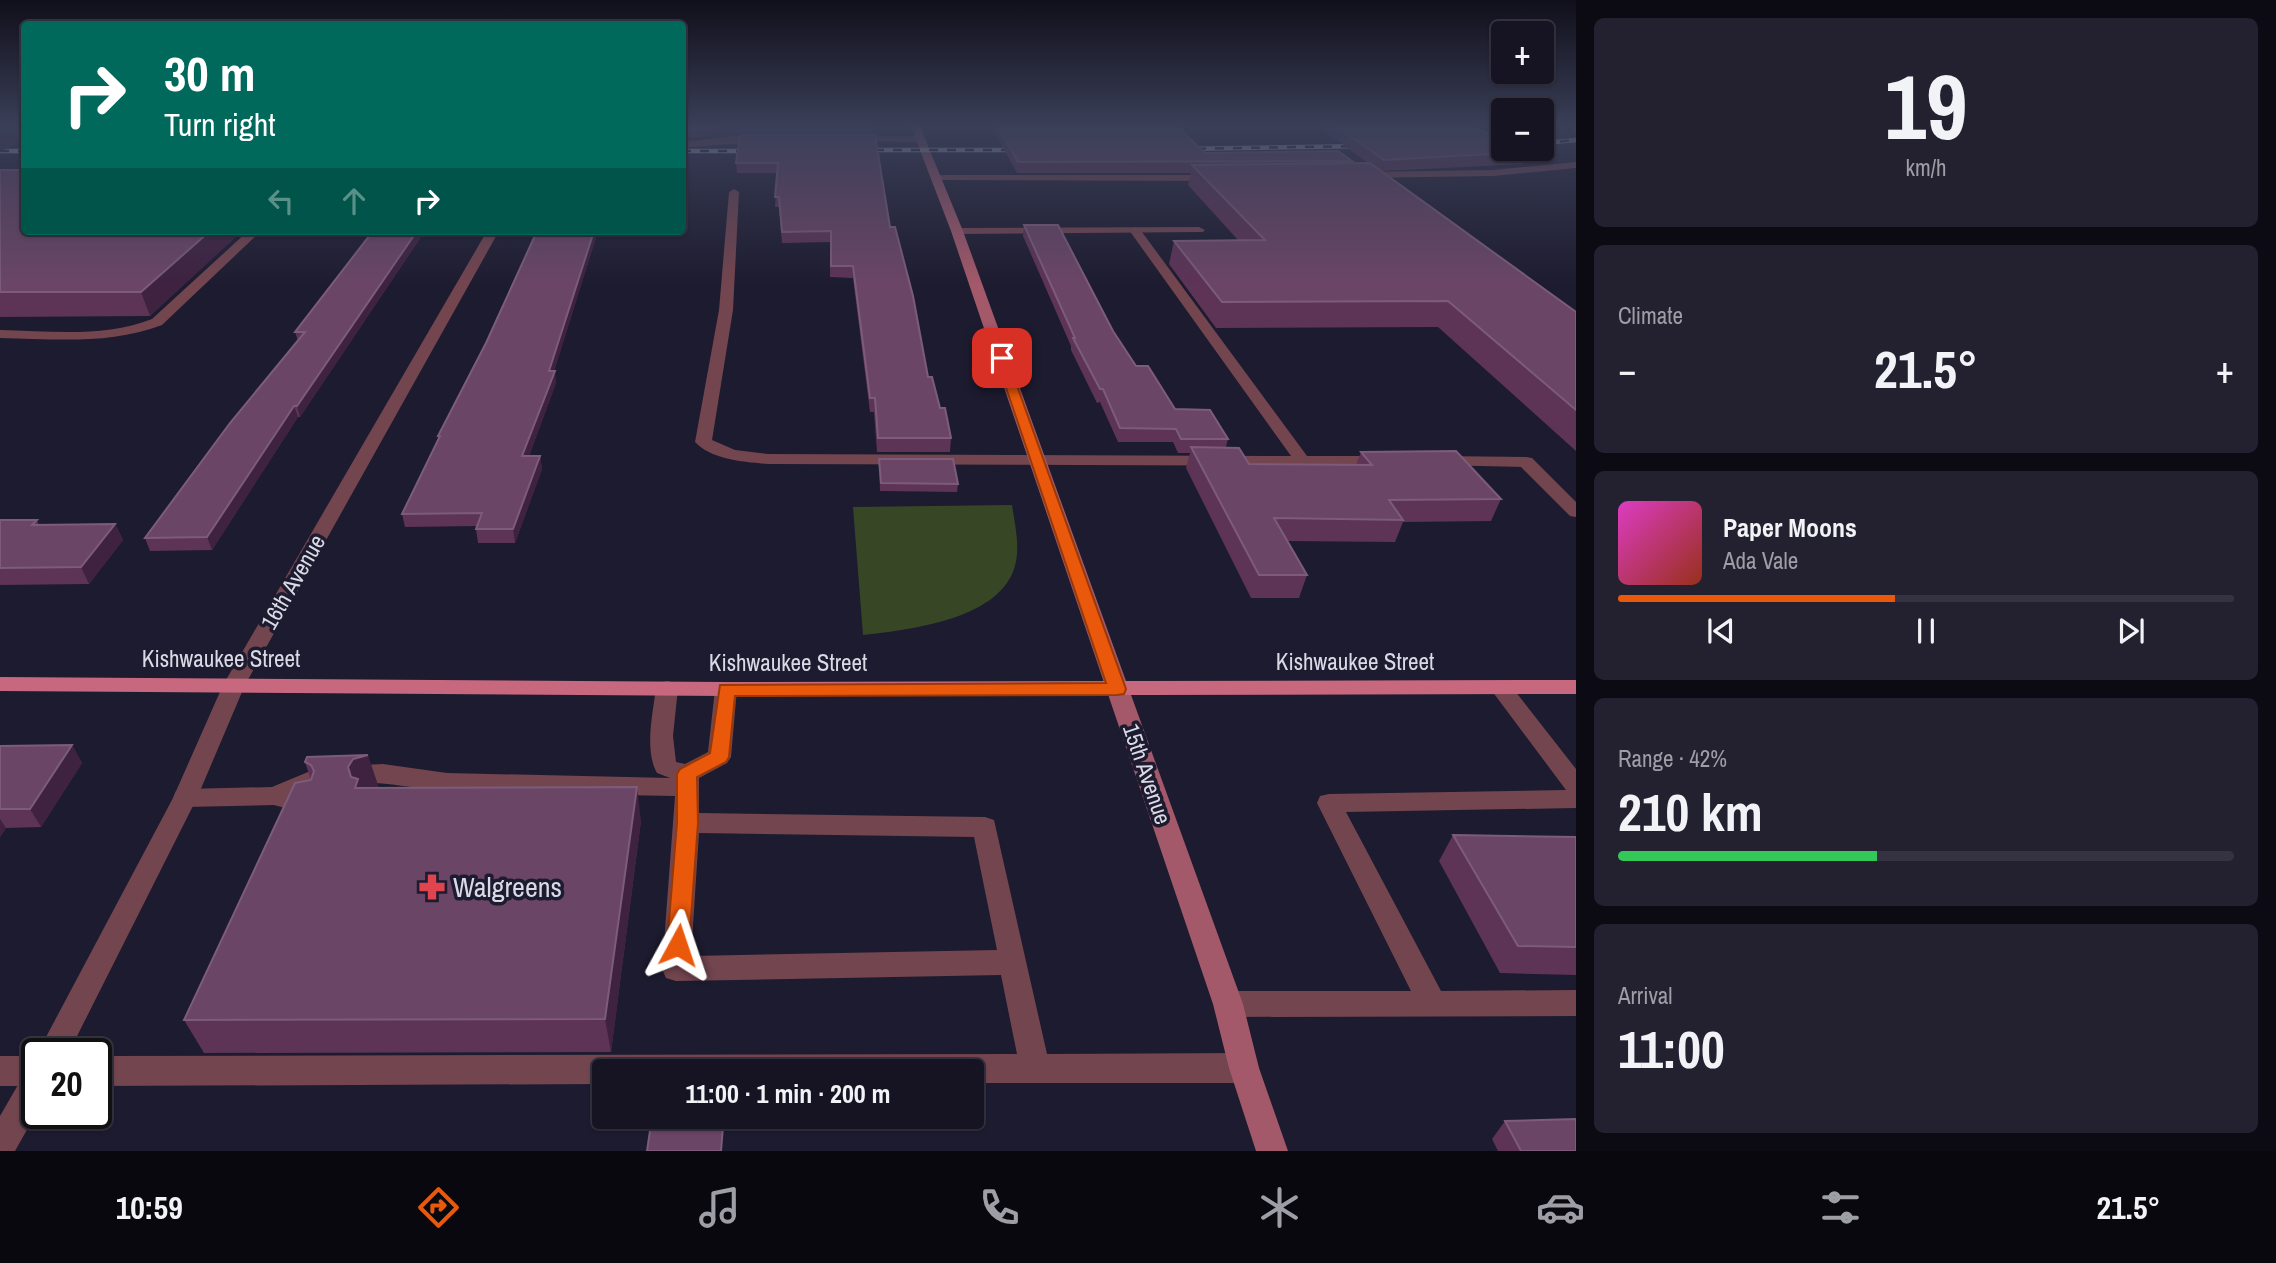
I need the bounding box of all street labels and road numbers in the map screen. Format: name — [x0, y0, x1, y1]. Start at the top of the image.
street label: 16th Avenue — [253, 529, 332, 635]
street label: Kishwaukee Street — [142, 643, 300, 674]
street label: Kishwaukee Street — [1276, 646, 1434, 677]
street label: Kishwaukee Street — [709, 647, 867, 678]
street label: 15th Avenue — [1116, 719, 1179, 828]

